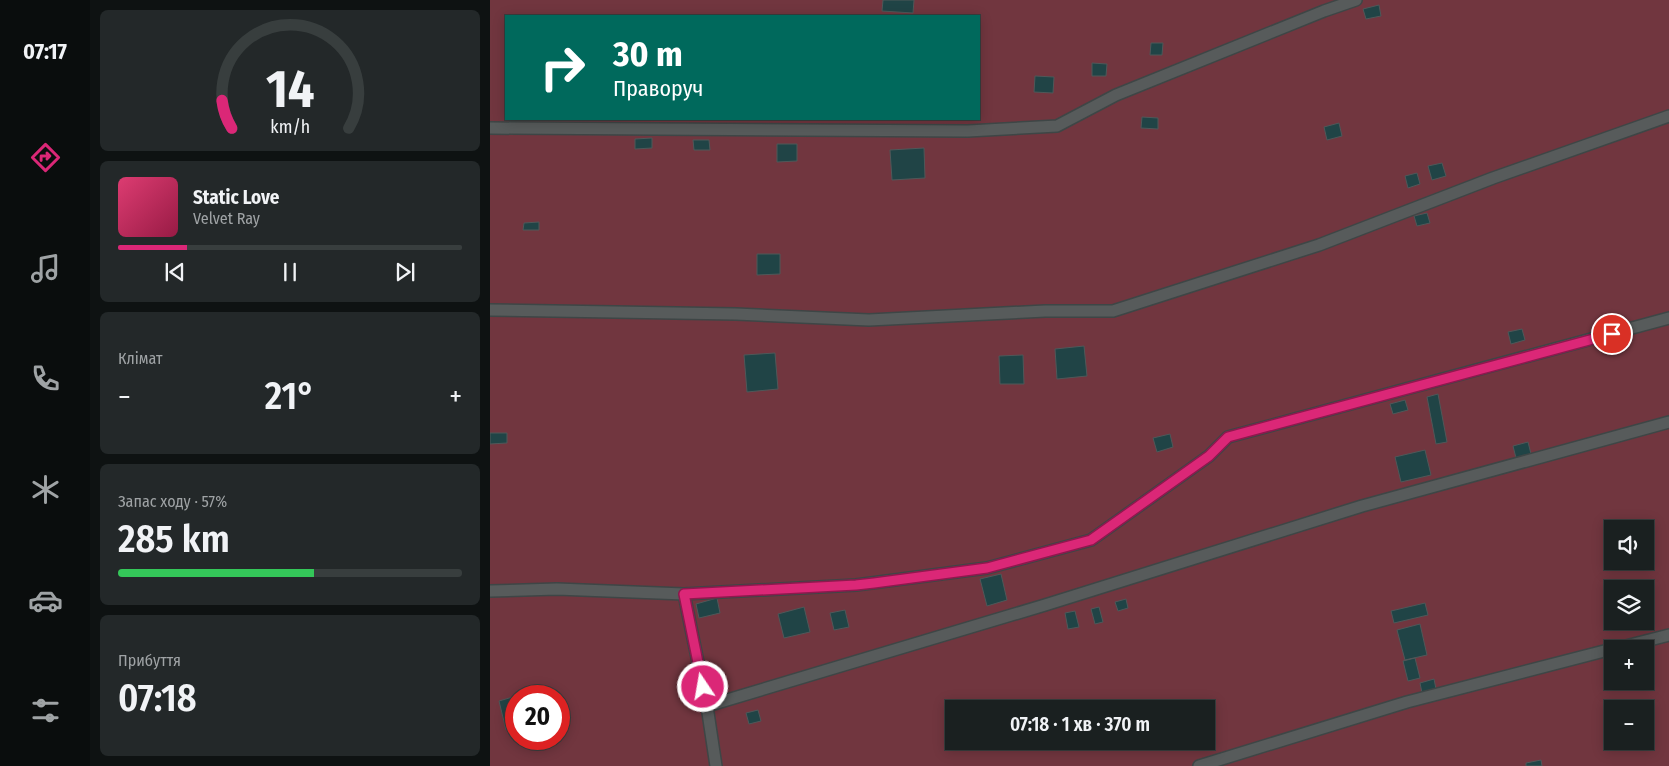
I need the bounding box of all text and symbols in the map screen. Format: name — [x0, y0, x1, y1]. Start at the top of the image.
text: 30 m — [613, 33, 683, 75]
icon: right — [530, 35, 595, 100]
text: 07:17 — [23, 38, 67, 65]
text: 14 — [266, 58, 314, 121]
text: Праворуч — [613, 75, 703, 102]
text: km/h — [270, 116, 310, 138]
icon: directions — [28, 140, 63, 175]
text: Static Love — [193, 186, 280, 209]
text: Velvet Ray — [193, 209, 260, 228]
icon: music — [28, 251, 63, 286]
icon: previous — [161, 258, 189, 286]
icon: pause — [276, 258, 304, 286]
icon: next — [391, 258, 419, 286]
pin — [1591, 313, 1633, 355]
icon: arrive — [1598, 320, 1626, 348]
text: Клімат — [118, 349, 163, 368]
icon: phone — [28, 361, 63, 396]
text: 21° — [265, 373, 315, 419]
text: − — [118, 380, 131, 413]
text: + — [449, 380, 462, 413]
icon: climate — [28, 472, 63, 507]
text: Запас ходу · 57% — [118, 492, 227, 511]
text: 285 km — [118, 516, 230, 562]
map controls — [1604, 520, 1654, 750]
button: sound — [1604, 520, 1654, 570]
button: layers — [1604, 580, 1654, 630]
icon: car — [28, 583, 63, 618]
button: + — [1604, 640, 1654, 690]
text: Прибуття — [118, 651, 181, 670]
position arrow — [676, 660, 728, 712]
text: 07:18 — [118, 675, 197, 721]
speed limit sign: 20 — [505, 685, 570, 750]
icon: filters — [28, 693, 63, 728]
button: − — [1604, 700, 1654, 750]
text: 07:18 · 1 хв · 370 m — [1010, 713, 1150, 736]

